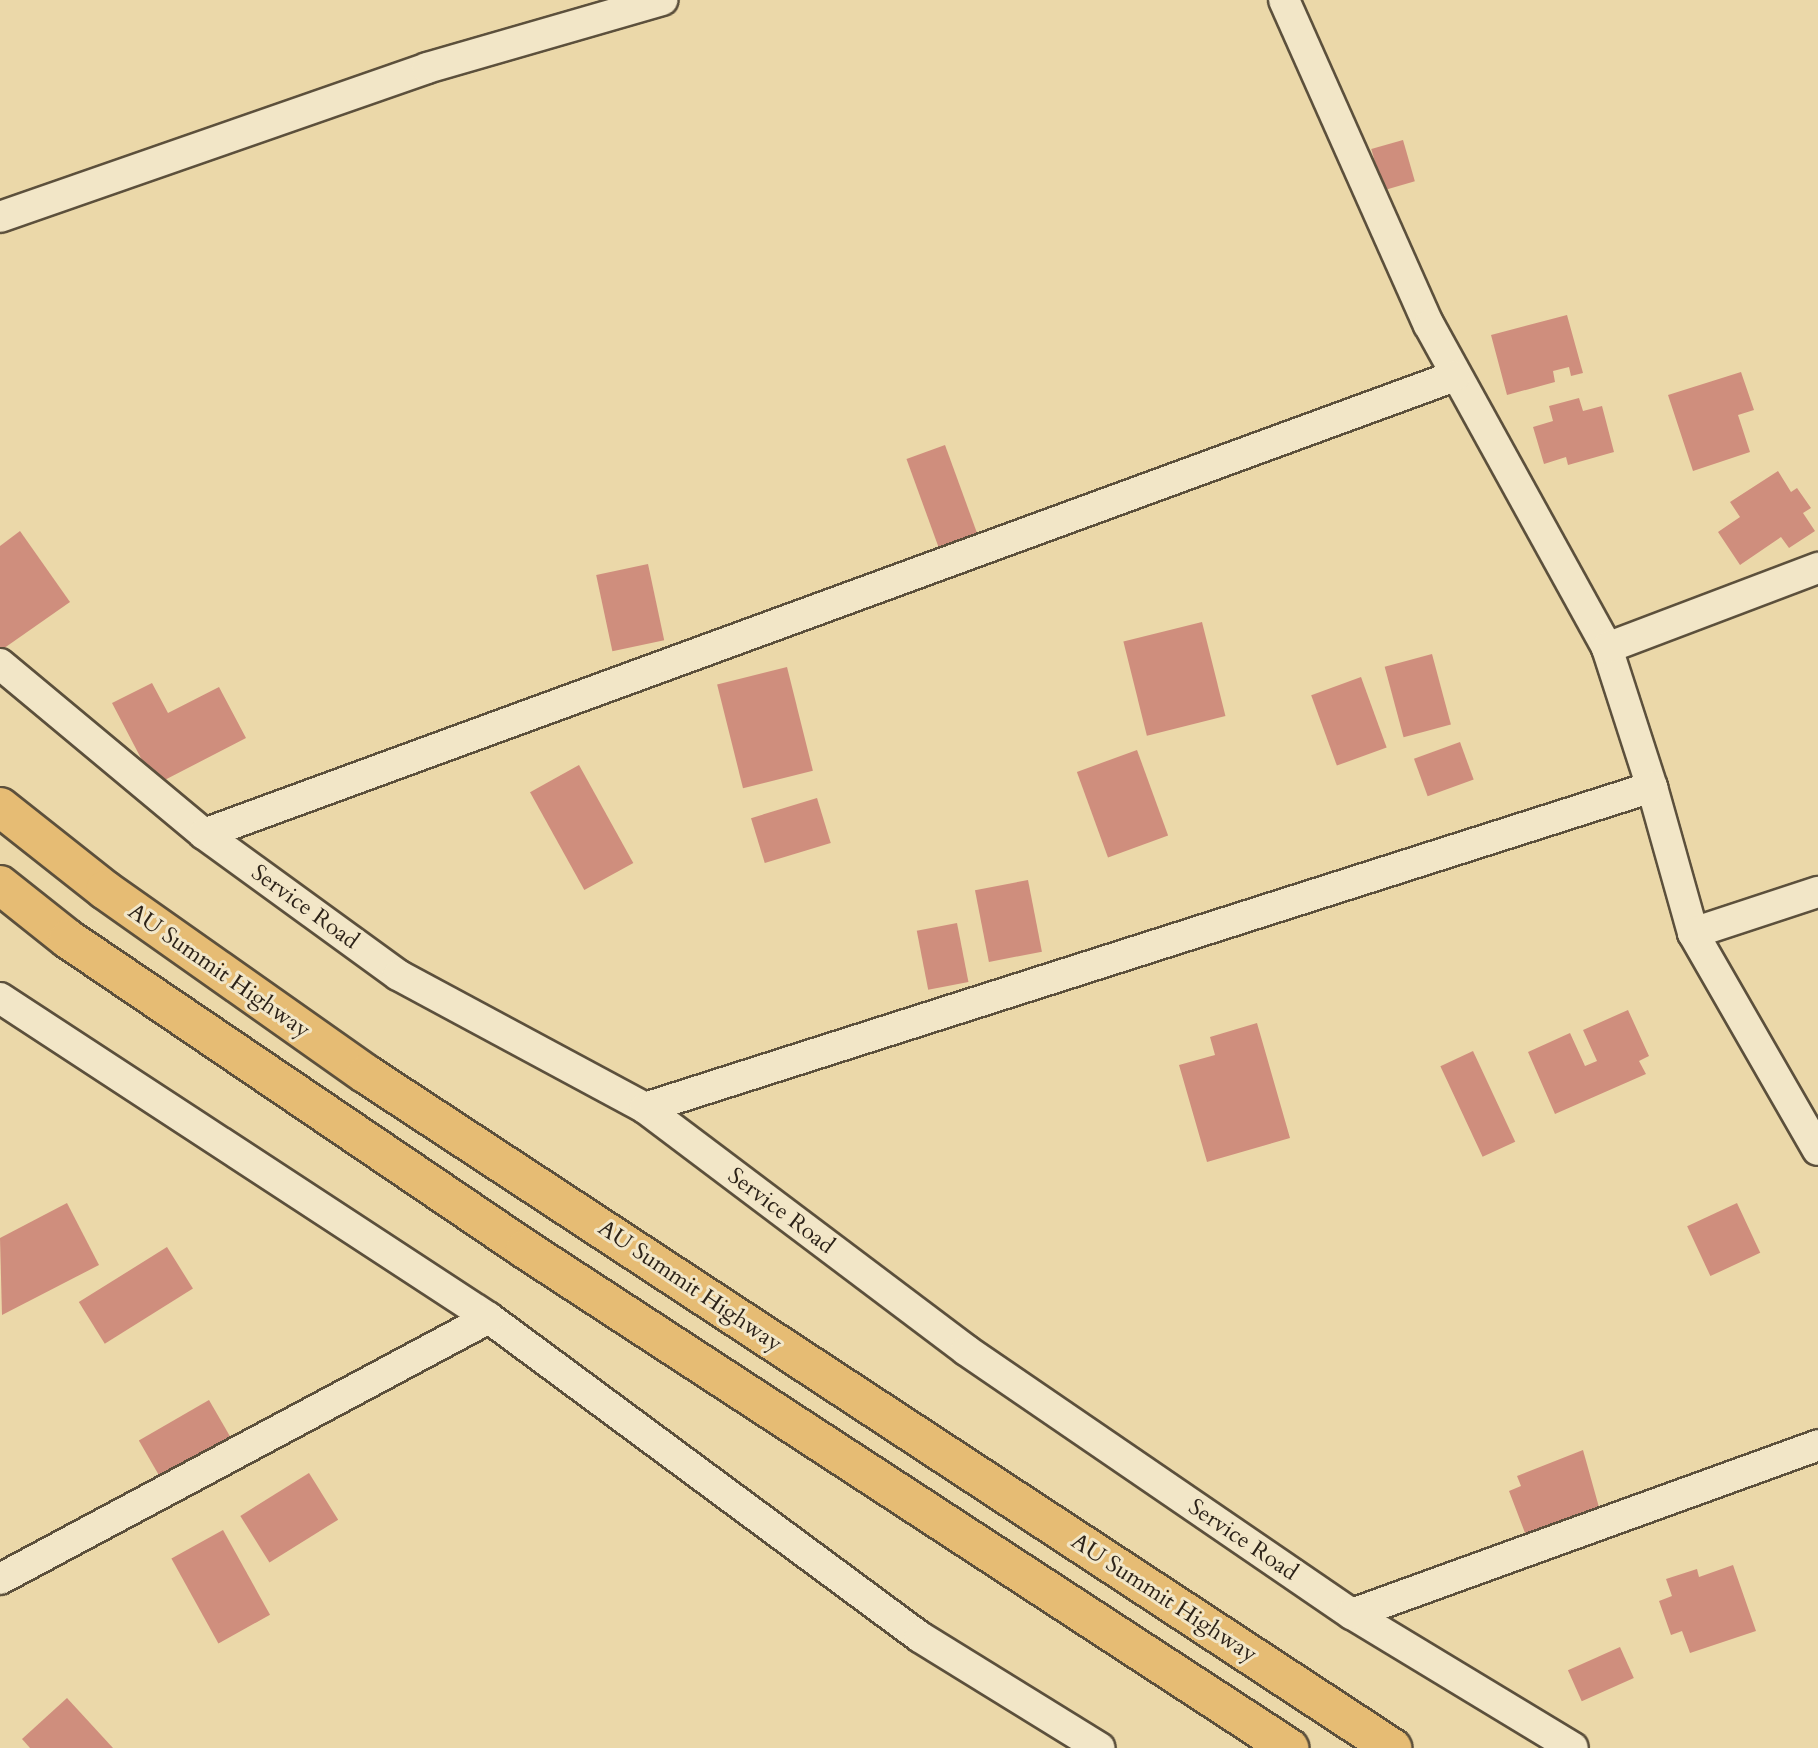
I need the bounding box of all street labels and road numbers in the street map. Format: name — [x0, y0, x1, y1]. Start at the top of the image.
street label: Service Road — [246, 859, 364, 955]
street label: AU Summit Highway — [123, 898, 315, 1044]
street label: Service Road — [722, 1162, 840, 1260]
street label: AU Summit Highway — [593, 1214, 787, 1358]
street label: Service Road — [1183, 1493, 1303, 1587]
street label: AU Summit Highway — [1066, 1528, 1262, 1668]

